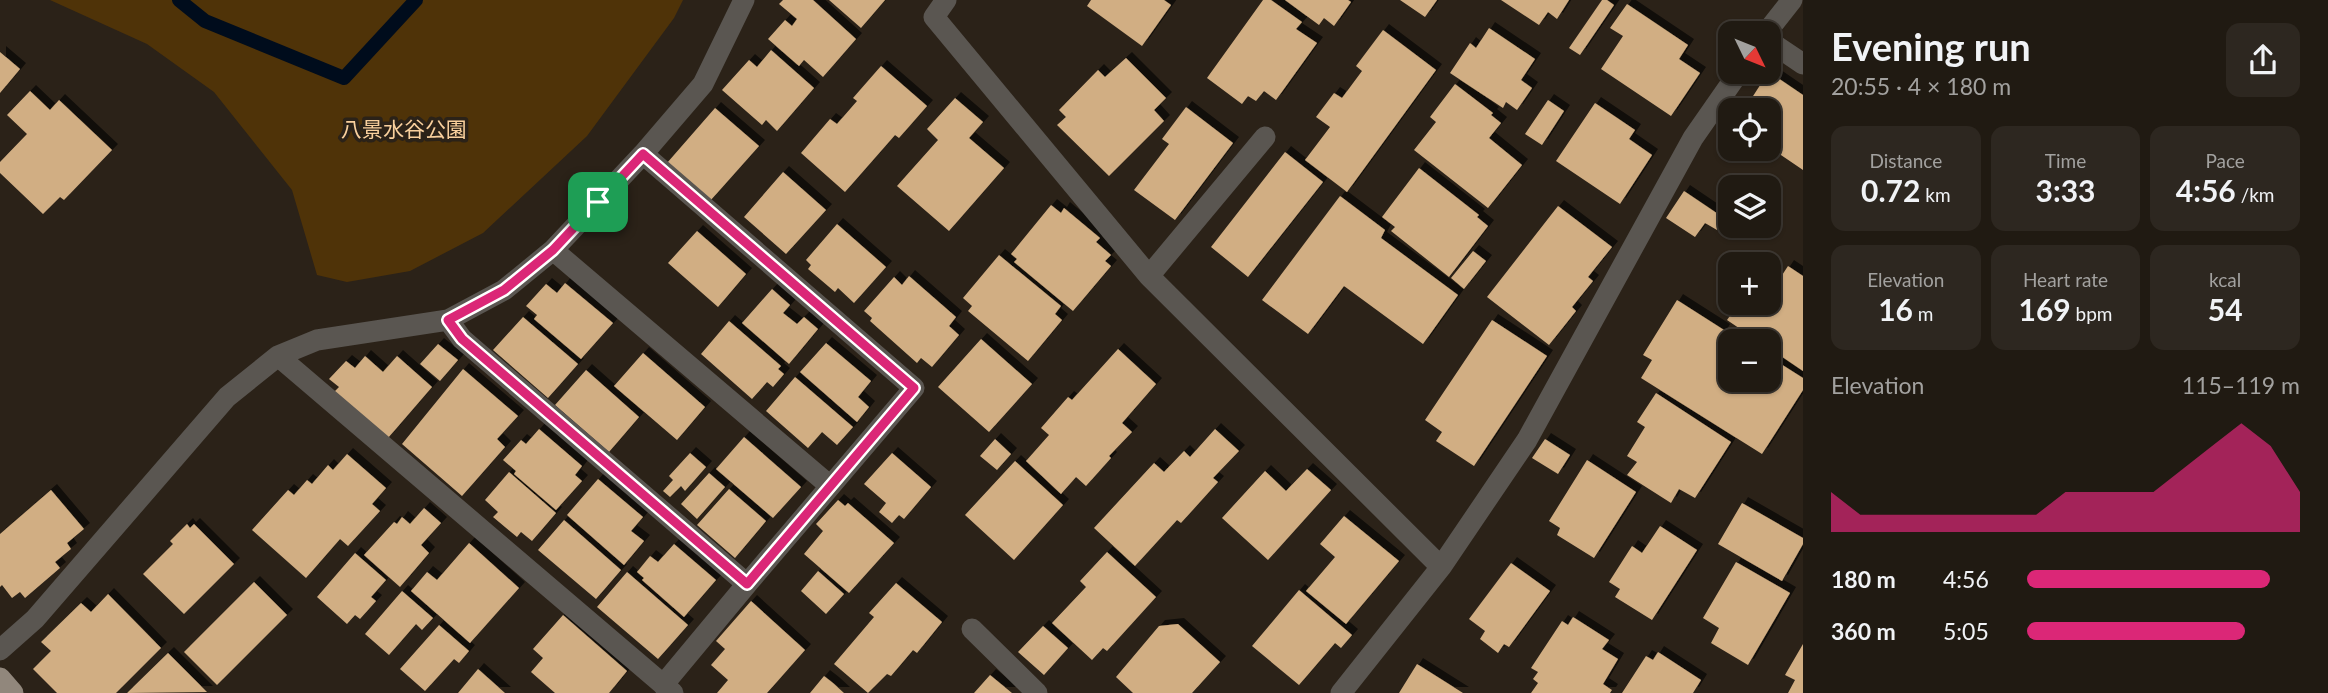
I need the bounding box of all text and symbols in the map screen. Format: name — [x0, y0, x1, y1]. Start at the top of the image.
north arrow — [1718, 21, 1782, 84]
map controls — [1718, 21, 1781, 392]
text: Evening run — [1831, 23, 2031, 69]
button: share — [2226, 23, 2300, 97]
text: 20:55 · 4 × 180 m — [1831, 72, 2011, 100]
button: locate — [1718, 98, 1781, 161]
park label: 八景水谷公園 — [341, 116, 467, 141]
text: Distance — [1869, 149, 1942, 172]
text: Time — [2045, 149, 2086, 172]
text: Pace — [2205, 149, 2245, 172]
pin — [568, 172, 628, 232]
text: 0.72 — [1861, 172, 1920, 208]
text: 3:33 — [2036, 172, 2095, 208]
text: 4:56 — [2176, 172, 2236, 208]
button: layers — [1718, 175, 1781, 238]
icon: arrive — [579, 183, 617, 221]
text: km — [1920, 183, 1951, 206]
text: /km — [2236, 183, 2275, 206]
button: + — [1718, 252, 1781, 315]
text: Elevation — [1867, 268, 1944, 291]
text: Heart rate — [2023, 268, 2108, 291]
text: kcal — [2209, 268, 2241, 291]
text: 16 — [1878, 291, 1913, 327]
text: 169 — [2019, 291, 2071, 327]
text: 54 — [2208, 291, 2243, 327]
text: m — [1913, 302, 1933, 325]
text: bpm — [2071, 302, 2112, 325]
button: − — [1718, 329, 1781, 392]
text: Elevation — [1831, 371, 1924, 399]
text: 115–119 m — [2182, 371, 2300, 399]
text: 180 m — [1831, 565, 1896, 593]
text: 4:56 — [1943, 565, 1989, 593]
text: 360 m — [1831, 617, 1896, 645]
text: 5:05 — [1943, 617, 1989, 645]

